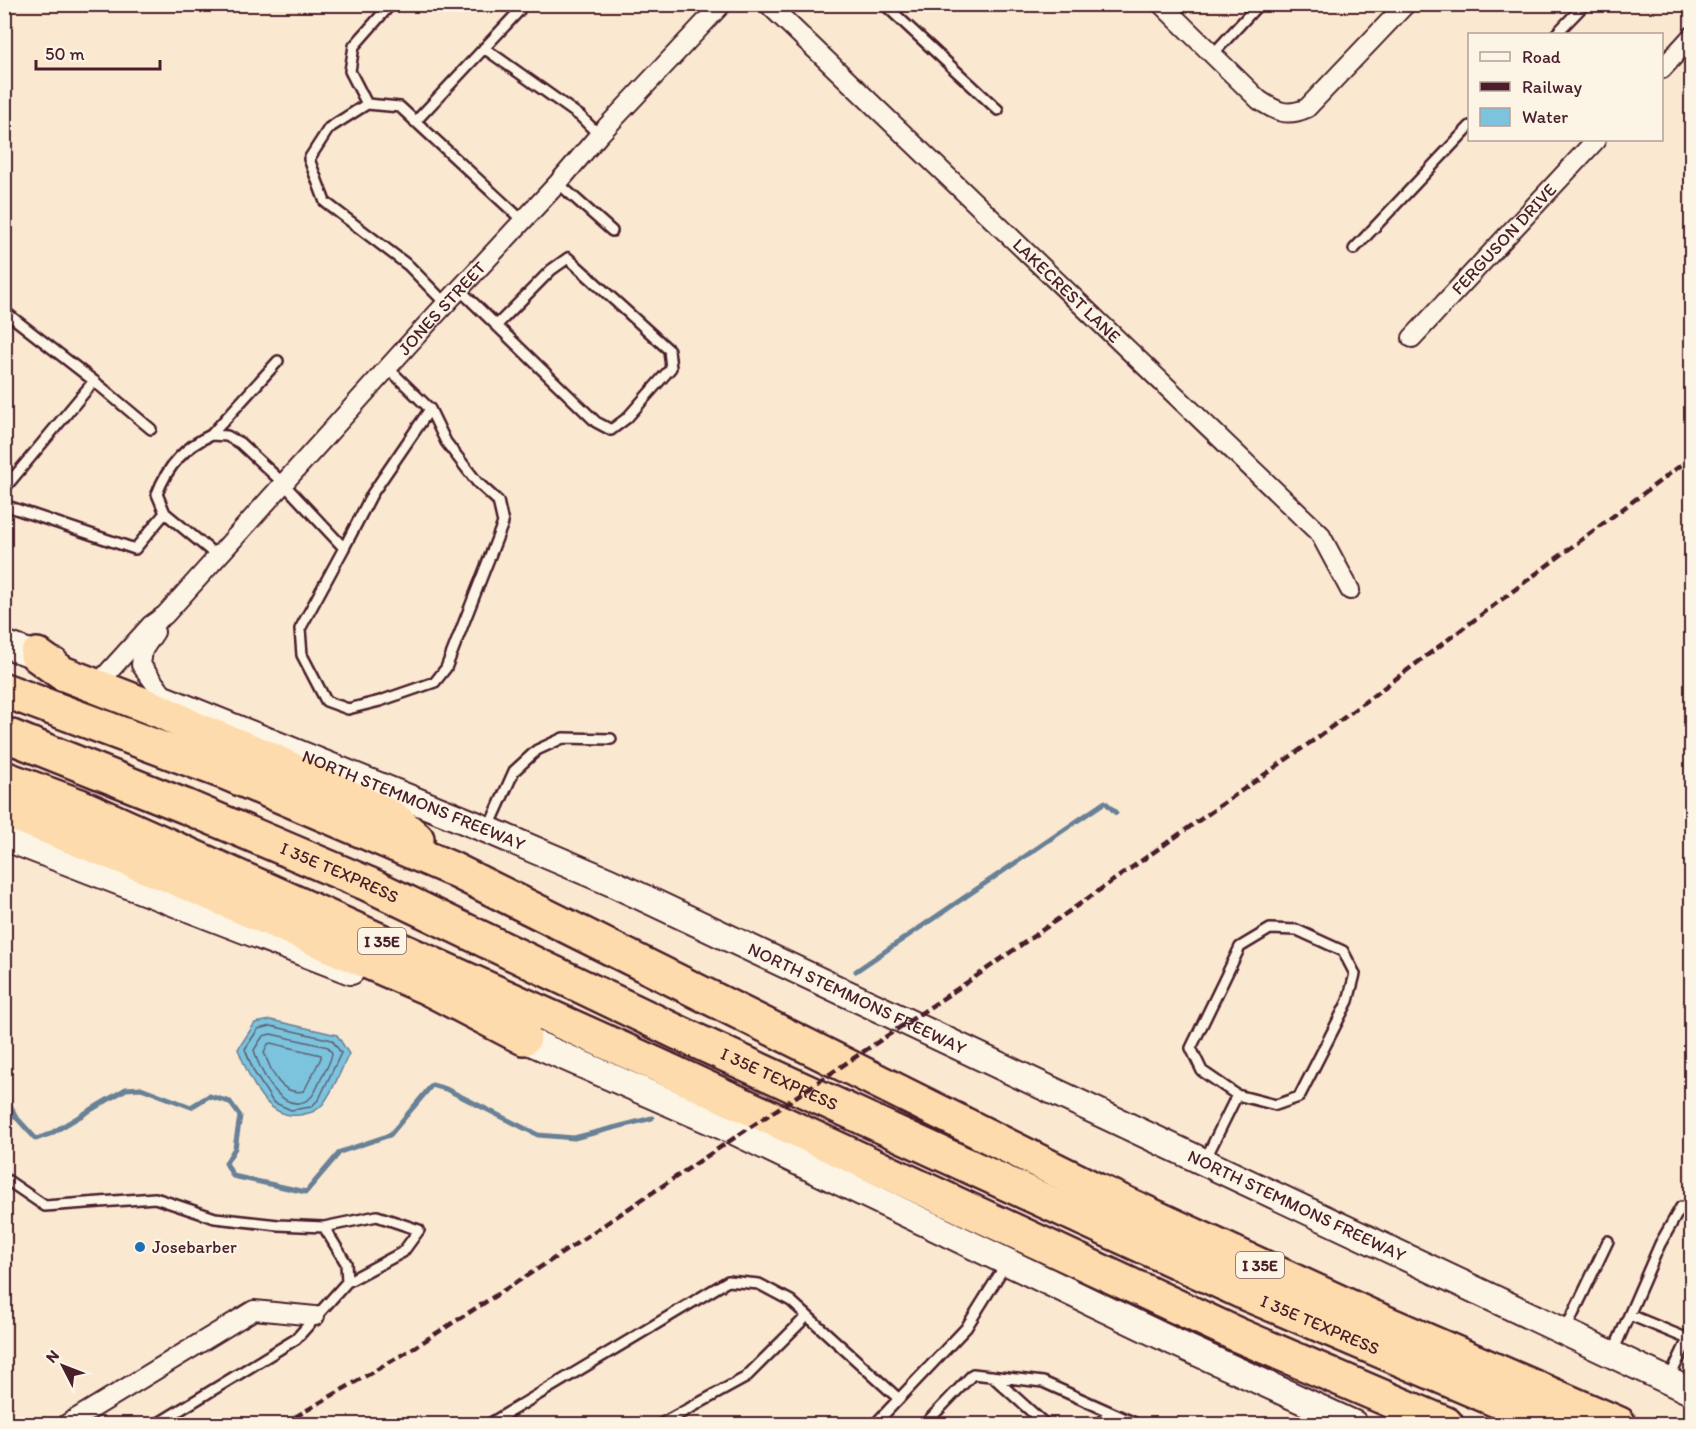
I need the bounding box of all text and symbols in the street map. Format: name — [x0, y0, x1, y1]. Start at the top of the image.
scale bar — [36, 33, 160, 71]
legend — [1468, 33, 1663, 141]
text: 50 m — [45, 43, 85, 65]
text: Road — [1522, 46, 1561, 68]
text: Railway — [1522, 76, 1583, 98]
text: Water — [1522, 106, 1568, 128]
street label: FERGUSON DRIVE — [1447, 179, 1561, 299]
street label: LAKECREST LANE — [1008, 234, 1125, 348]
street label: JONES STREET — [393, 257, 491, 360]
street label: NORTH STEMMONS FREEWAY — [299, 745, 529, 856]
street label: I 35E TEXPRESS — [277, 837, 402, 908]
road number: I 35E — [358, 928, 406, 954]
street label: NORTH STEMMONS FREEWAY — [744, 938, 970, 1060]
street label: I 35E TEXPRESS — [717, 1043, 842, 1116]
street label: NORTH STEMMONS FREEWAY — [1184, 1145, 1410, 1267]
place label: Josebarber — [152, 1236, 237, 1258]
marker: Josebarber — [133, 1240, 147, 1254]
road number: I 35E — [1236, 1252, 1284, 1278]
street label: I 35E TEXPRESS — [1257, 1290, 1383, 1360]
north arrow — [33, 1336, 93, 1396]
text: N — [42, 1346, 63, 1367]

